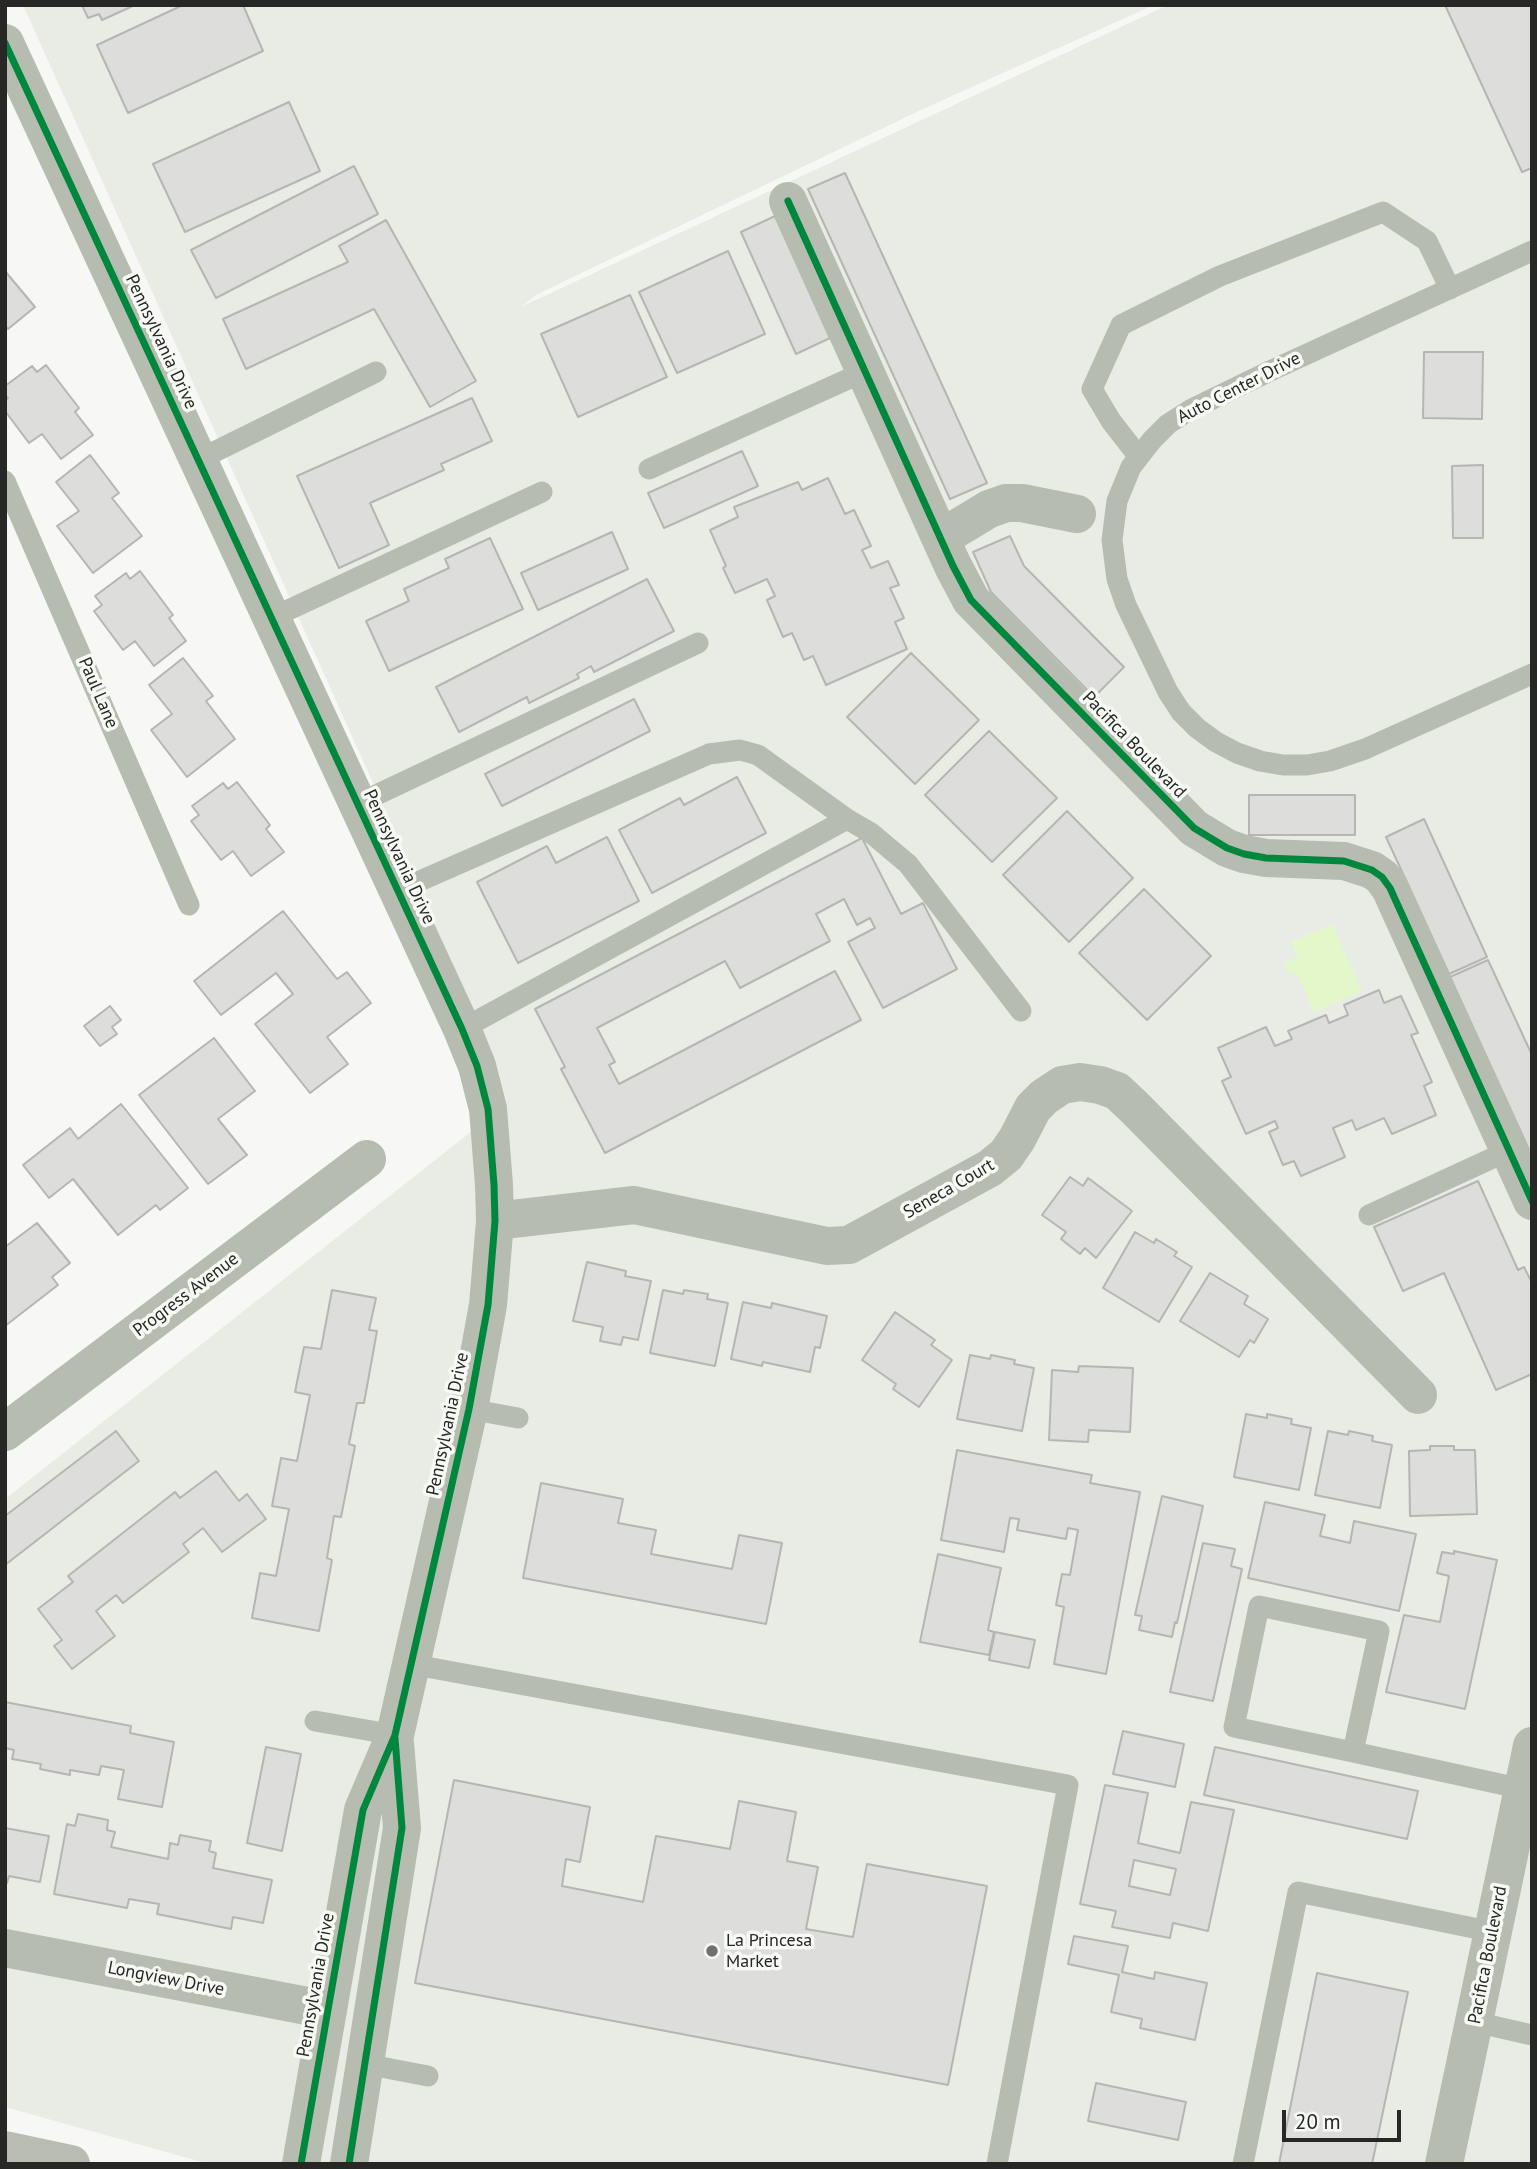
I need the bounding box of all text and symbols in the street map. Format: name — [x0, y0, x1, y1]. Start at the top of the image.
street label: Pennsylvania Drive — [120, 271, 202, 413]
street label: Auto Center Drive — [1174, 348, 1304, 428]
street label: Paul Lane — [73, 654, 123, 732]
street label: Pacifica Boulevard — [1078, 687, 1190, 803]
street label: Pennsylvania Drive — [358, 786, 440, 928]
street label: Seneca Court — [900, 1154, 998, 1224]
street label: Progress Avenue — [129, 1248, 243, 1342]
street label: Pennsylvania Drive — [422, 1350, 474, 1498]
street label: Pacifica Boulevard — [1464, 1884, 1512, 2026]
street label: Pennsylvania Drive — [293, 1911, 339, 2059]
place label: La Princesa Market — [726, 1930, 812, 1972]
marker: La Princesa Market — [704, 1943, 720, 1959]
street label: Longview Drive — [106, 1957, 226, 2001]
scale bar — [1285, 2096, 1404, 2140]
text: 20 m — [1295, 2108, 1341, 2135]

